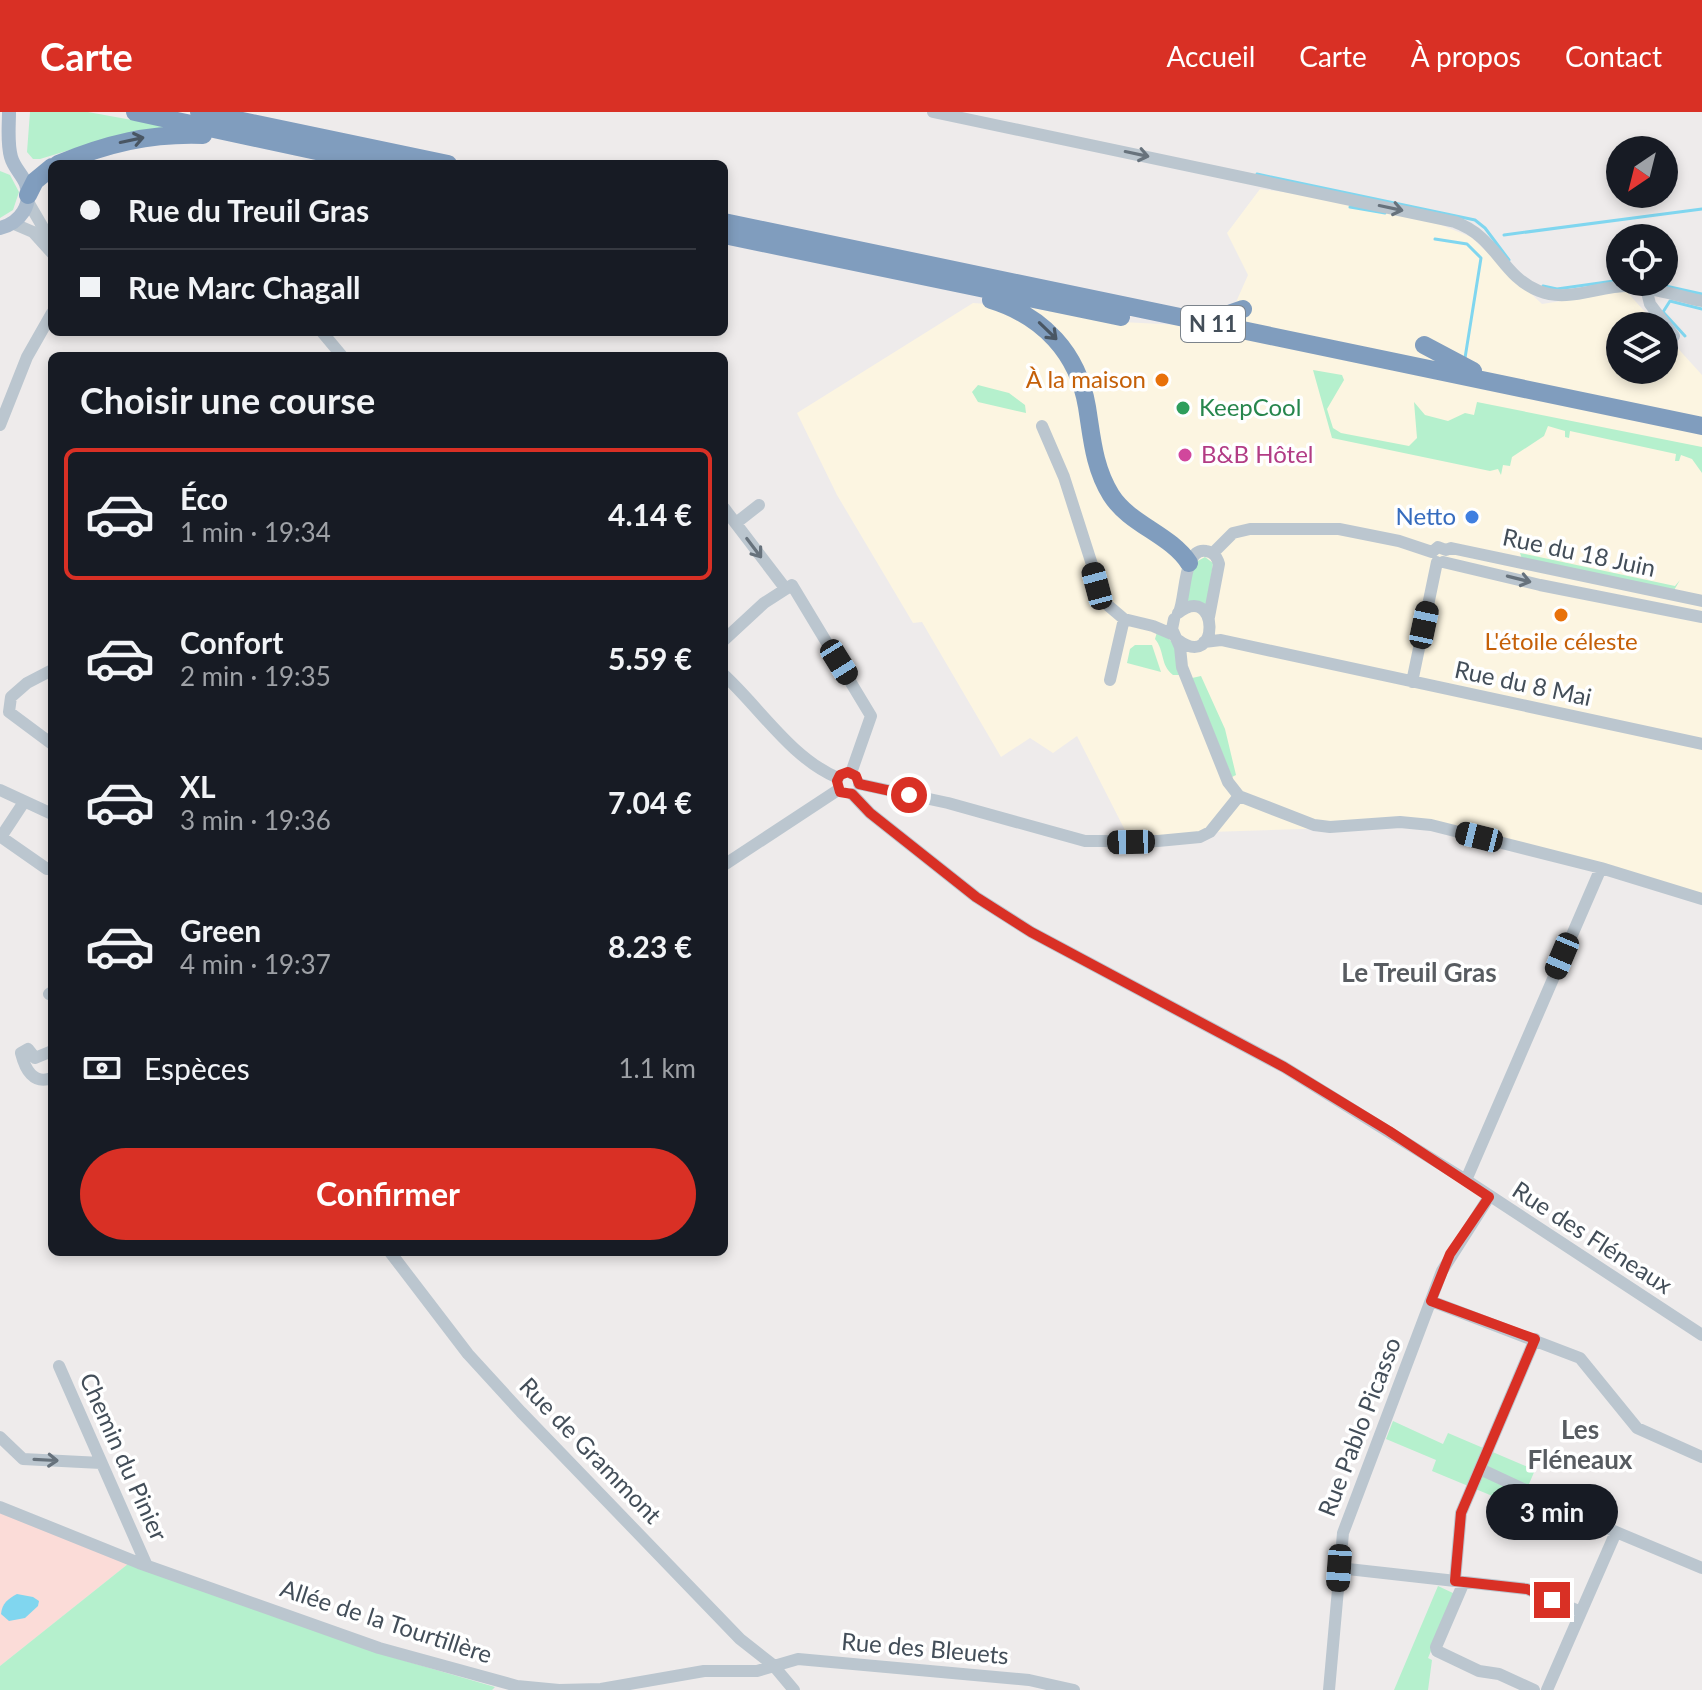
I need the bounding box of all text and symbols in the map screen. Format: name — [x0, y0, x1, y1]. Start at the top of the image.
text: Carte — [40, 33, 133, 79]
text: Accueil — [1166, 39, 1255, 73]
text: Carte — [1299, 39, 1367, 73]
text: À propos — [1411, 39, 1521, 73]
text: Contact — [1565, 39, 1662, 73]
one-way arrow — [119, 131, 144, 146]
north arrow — [1606, 136, 1678, 208]
map controls — [1606, 136, 1678, 384]
one-way arrow — [1124, 148, 1149, 163]
text: Rue du Treuil Gras — [128, 192, 369, 228]
one-way arrow — [1378, 201, 1404, 216]
button: locate — [1606, 224, 1678, 296]
text: Rue Marc Chagall — [128, 269, 361, 305]
road number: N 11 — [1181, 306, 1245, 342]
button: layers — [1606, 312, 1678, 384]
one-way arrow — [1037, 322, 1057, 340]
place label: À la maison — [1026, 364, 1146, 393]
marker: À la maison — [1153, 371, 1171, 389]
text: Choisir une course — [80, 378, 375, 422]
place label: KeepCool — [1199, 392, 1301, 421]
marker: KeepCool — [1174, 399, 1192, 417]
place label: B&B Hôtel — [1201, 439, 1314, 468]
marker: B&B Hôtel — [1176, 446, 1194, 464]
icon: car — [84, 478, 156, 550]
text: Éco — [180, 480, 228, 516]
text: 4.14 € — [608, 496, 692, 532]
place label: Netto — [1396, 501, 1456, 530]
marker: Netto — [1463, 508, 1481, 526]
text: 1 min · 19:34 — [180, 516, 331, 548]
street label: Rue du 18 Juin — [1500, 521, 1658, 582]
one-way arrow — [746, 537, 763, 558]
car — [1079, 560, 1115, 612]
one-way arrow — [1505, 572, 1531, 587]
car — [1407, 599, 1441, 651]
marker: L'étoile céleste — [1552, 606, 1570, 624]
icon: car — [84, 622, 156, 694]
text: Confort — [180, 624, 283, 660]
place label: L'étoile céleste — [1484, 626, 1638, 655]
car — [816, 635, 862, 689]
text: 5.59 € — [608, 640, 692, 676]
street label: Rue du 8 Mai — [1452, 654, 1594, 711]
text: 2 min · 19:35 — [180, 660, 331, 692]
icon: car — [84, 766, 156, 838]
text: XL — [180, 768, 216, 804]
route start — [891, 777, 927, 813]
text: 7.04 € — [608, 784, 692, 820]
text: 3 min · 19:36 — [180, 804, 331, 836]
car — [1453, 820, 1505, 854]
car — [1107, 830, 1155, 854]
icon: car — [84, 910, 156, 982]
text: Green — [180, 912, 261, 948]
text: 8.23 € — [608, 928, 692, 964]
car — [1542, 929, 1582, 983]
text: 4 min · 19:37 — [180, 948, 331, 980]
district label: Le Treuil Gras — [1341, 956, 1497, 988]
icon: cash — [80, 1046, 124, 1090]
text: Espèces — [144, 1050, 250, 1086]
text: 1.1 km — [618, 1052, 696, 1084]
button: Confirmer — [80, 1148, 696, 1240]
street label: Rue des Fléneaux — [1508, 1174, 1678, 1299]
street label: Rue Pablo Picasso — [1311, 1333, 1406, 1520]
street label: Chemin du Pinier — [74, 1368, 174, 1545]
street label: Rue de Grammont — [514, 1371, 668, 1529]
district label: Les Fléneaux — [1528, 1413, 1633, 1475]
one-way arrow — [32, 1453, 59, 1468]
callout: 3 min — [1486, 1484, 1618, 1540]
text: 3 min — [1520, 1496, 1584, 1528]
car — [1325, 1543, 1353, 1593]
street label: Allée de la Tourtillère — [277, 1573, 496, 1669]
route end — [1534, 1582, 1570, 1618]
street label: Rue des Bleuets — [840, 1626, 1010, 1669]

